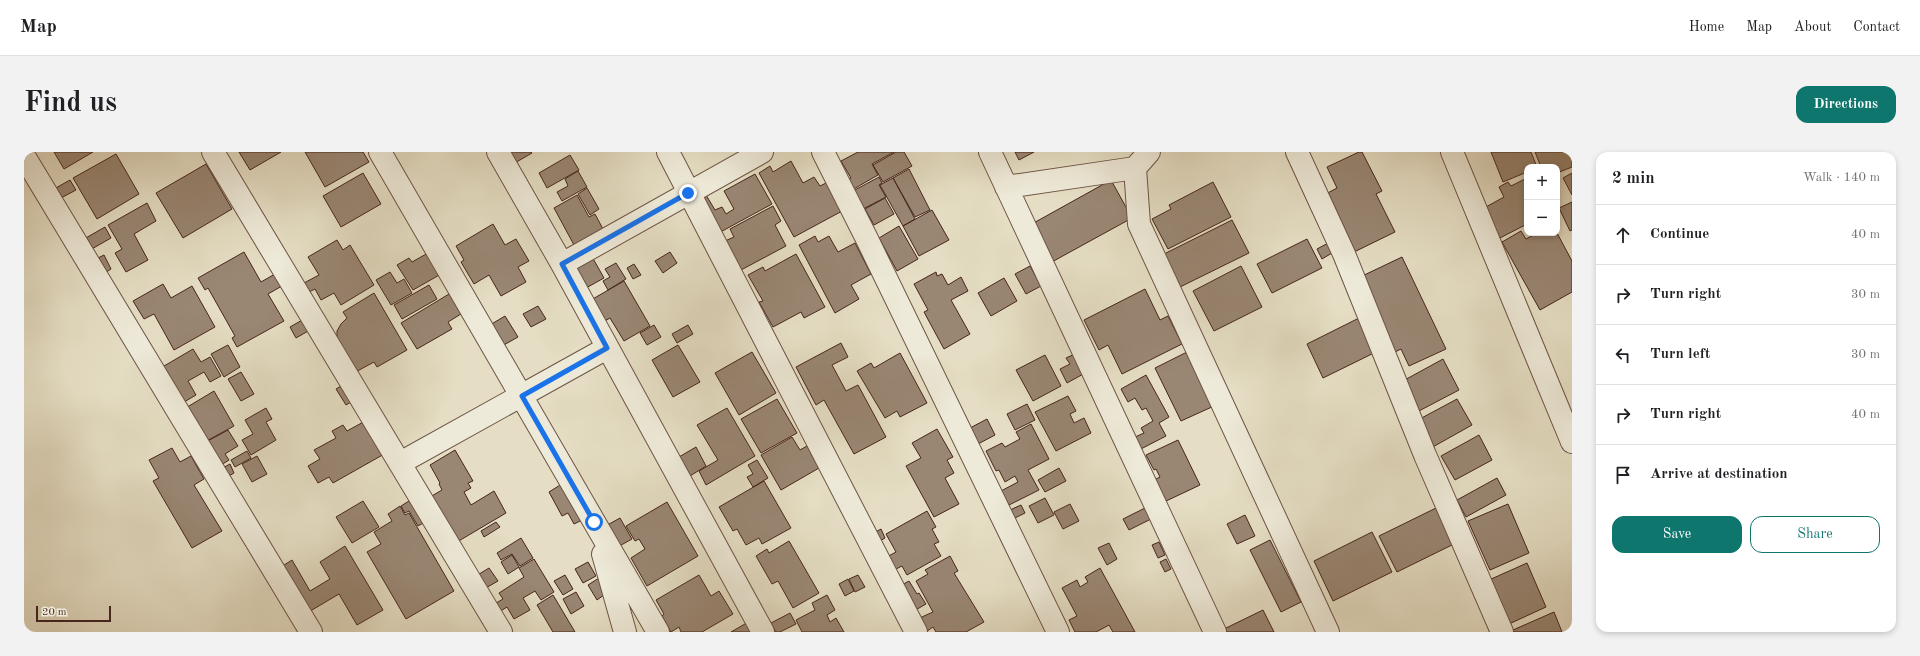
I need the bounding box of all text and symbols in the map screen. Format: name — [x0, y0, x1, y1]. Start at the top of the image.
text: Map — [20, 18, 57, 37]
text: Home — [1689, 20, 1724, 34]
text: Map — [1746, 20, 1772, 34]
text: About — [1794, 20, 1831, 34]
text: Contact — [1853, 20, 1900, 34]
button: Directions — [1796, 86, 1896, 123]
text: Find us — [24, 90, 117, 118]
map controls — [1524, 164, 1560, 236]
button: + — [1524, 164, 1560, 200]
text: 2 min — [1612, 170, 1655, 187]
text: Walk · 140 m — [1803, 171, 1880, 184]
route end — [679, 184, 697, 202]
button: − — [1524, 200, 1560, 236]
icon: ahead — [1612, 224, 1634, 246]
text: Continue — [1650, 227, 1709, 242]
text: 40 m — [1851, 228, 1880, 241]
icon: right — [1612, 284, 1634, 306]
text: Turn right — [1650, 287, 1721, 302]
text: 30 m — [1851, 288, 1880, 301]
icon: left — [1612, 344, 1634, 366]
text: Turn left — [1650, 347, 1710, 362]
text: 30 m — [1851, 348, 1880, 361]
icon: right — [1612, 404, 1634, 426]
text: Turn right — [1650, 407, 1721, 422]
text: 40 m — [1851, 408, 1880, 421]
icon: arrive — [1612, 464, 1634, 486]
text: Arrive at destination — [1650, 467, 1788, 482]
route start — [585, 513, 603, 531]
button: Save — [1612, 516, 1742, 553]
button: Share — [1750, 516, 1880, 553]
scale bar — [36, 604, 111, 623]
text: 20 m — [42, 607, 67, 618]

